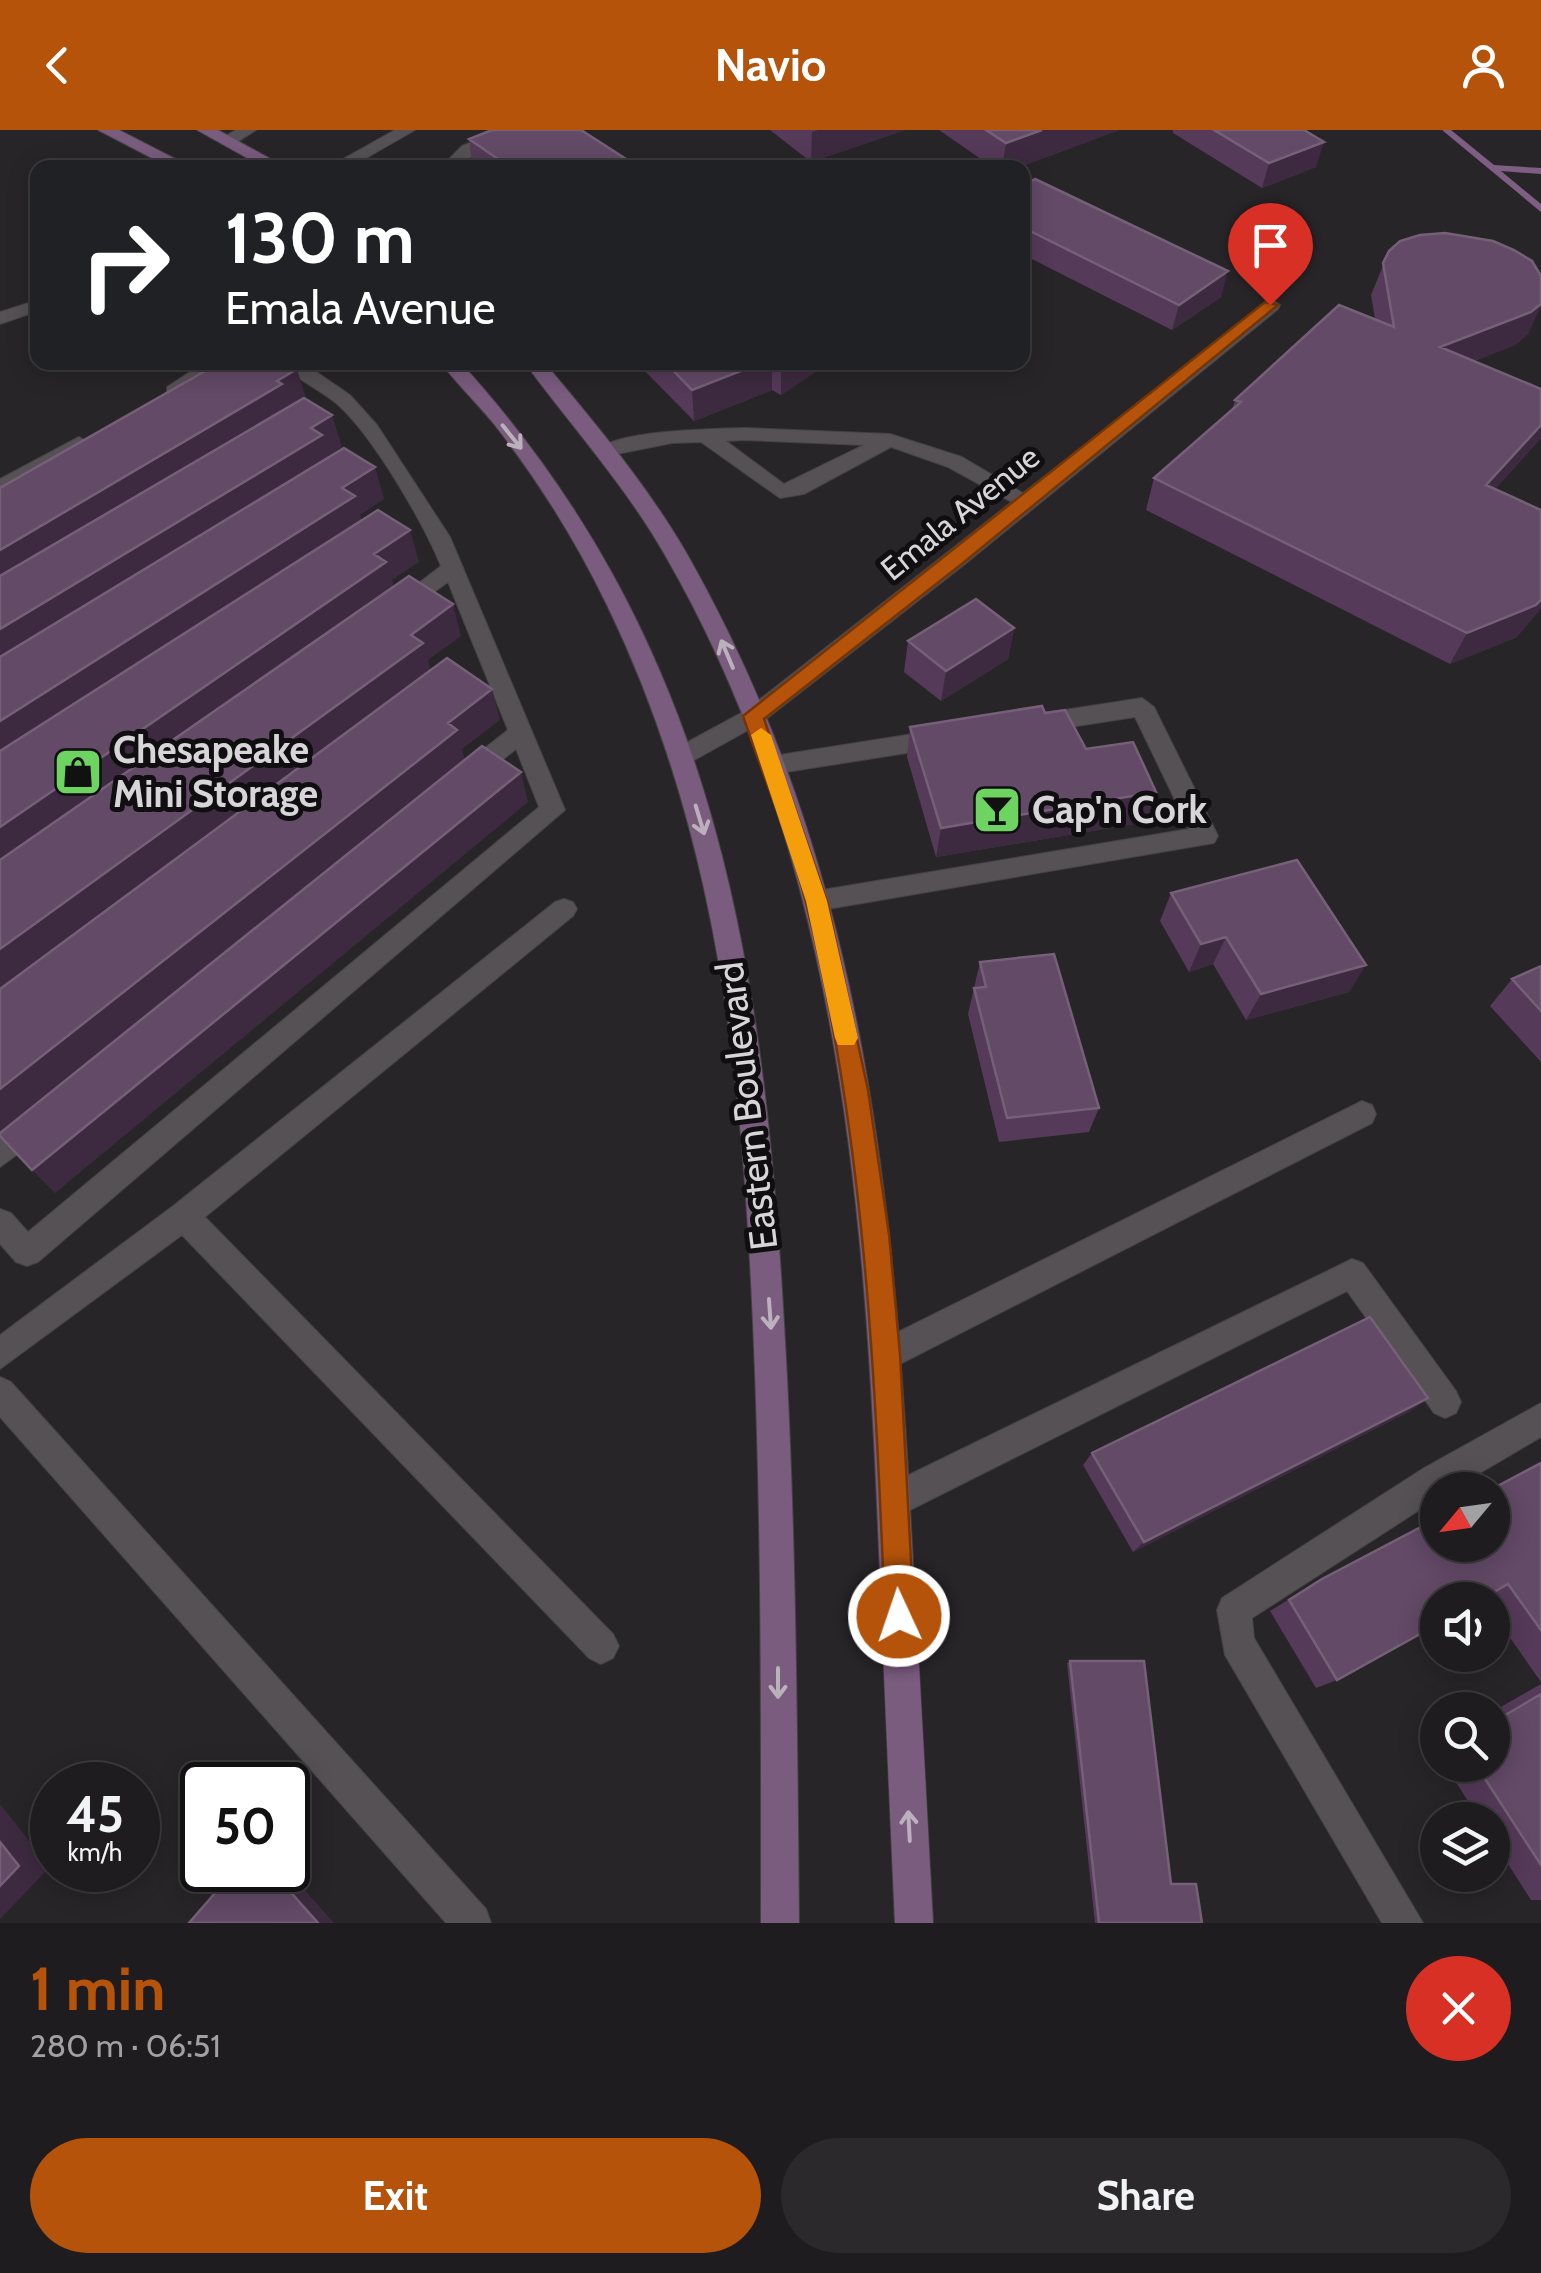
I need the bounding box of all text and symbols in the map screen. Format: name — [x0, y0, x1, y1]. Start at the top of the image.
icon: back — [30, 38, 85, 93]
text: Navio — [715, 38, 826, 92]
icon: person — [1456, 38, 1511, 93]
text: 130 m — [225, 195, 415, 281]
icon: right — [60, 200, 190, 330]
pin — [1228, 203, 1313, 306]
icon: arrive — [1243, 218, 1298, 273]
text: Emala Avenue — [225, 281, 496, 335]
one-way arrow — [501, 423, 523, 449]
street label: Emala Avenue — [873, 437, 1047, 588]
one-way arrow — [717, 640, 735, 670]
place label: Chesapeake Mini Storage — [113, 726, 318, 817]
shop icon: Chesapeake Mini Storage — [52, 746, 104, 798]
bar icon: Cap'n Cork — [971, 784, 1023, 836]
place label: Cap'n Cork — [1032, 786, 1208, 833]
one-way arrow — [692, 804, 710, 835]
street label: Eastern Boulevard — [706, 959, 787, 1253]
one-way arrow — [760, 1298, 779, 1330]
north arrow — [1420, 1472, 1510, 1562]
map controls — [1420, 1472, 1510, 1892]
position arrow — [847, 1564, 951, 1668]
button: sound — [1420, 1582, 1510, 1672]
one-way arrow — [768, 1666, 788, 1699]
button: search — [1420, 1692, 1510, 1782]
speed limit sign: 50 — [180, 1762, 310, 1892]
text: 45 — [66, 1784, 124, 1845]
button: layers — [1420, 1802, 1510, 1892]
one-way arrow — [900, 1810, 919, 1842]
text: km/h — [68, 1837, 122, 1867]
text: 1 min — [30, 1952, 165, 2025]
button: close — [1406, 1956, 1511, 2061]
text: 280 m · 06:51 — [30, 2026, 221, 2065]
button: Exit — [30, 2138, 761, 2253]
button: Share — [781, 2138, 1511, 2253]

